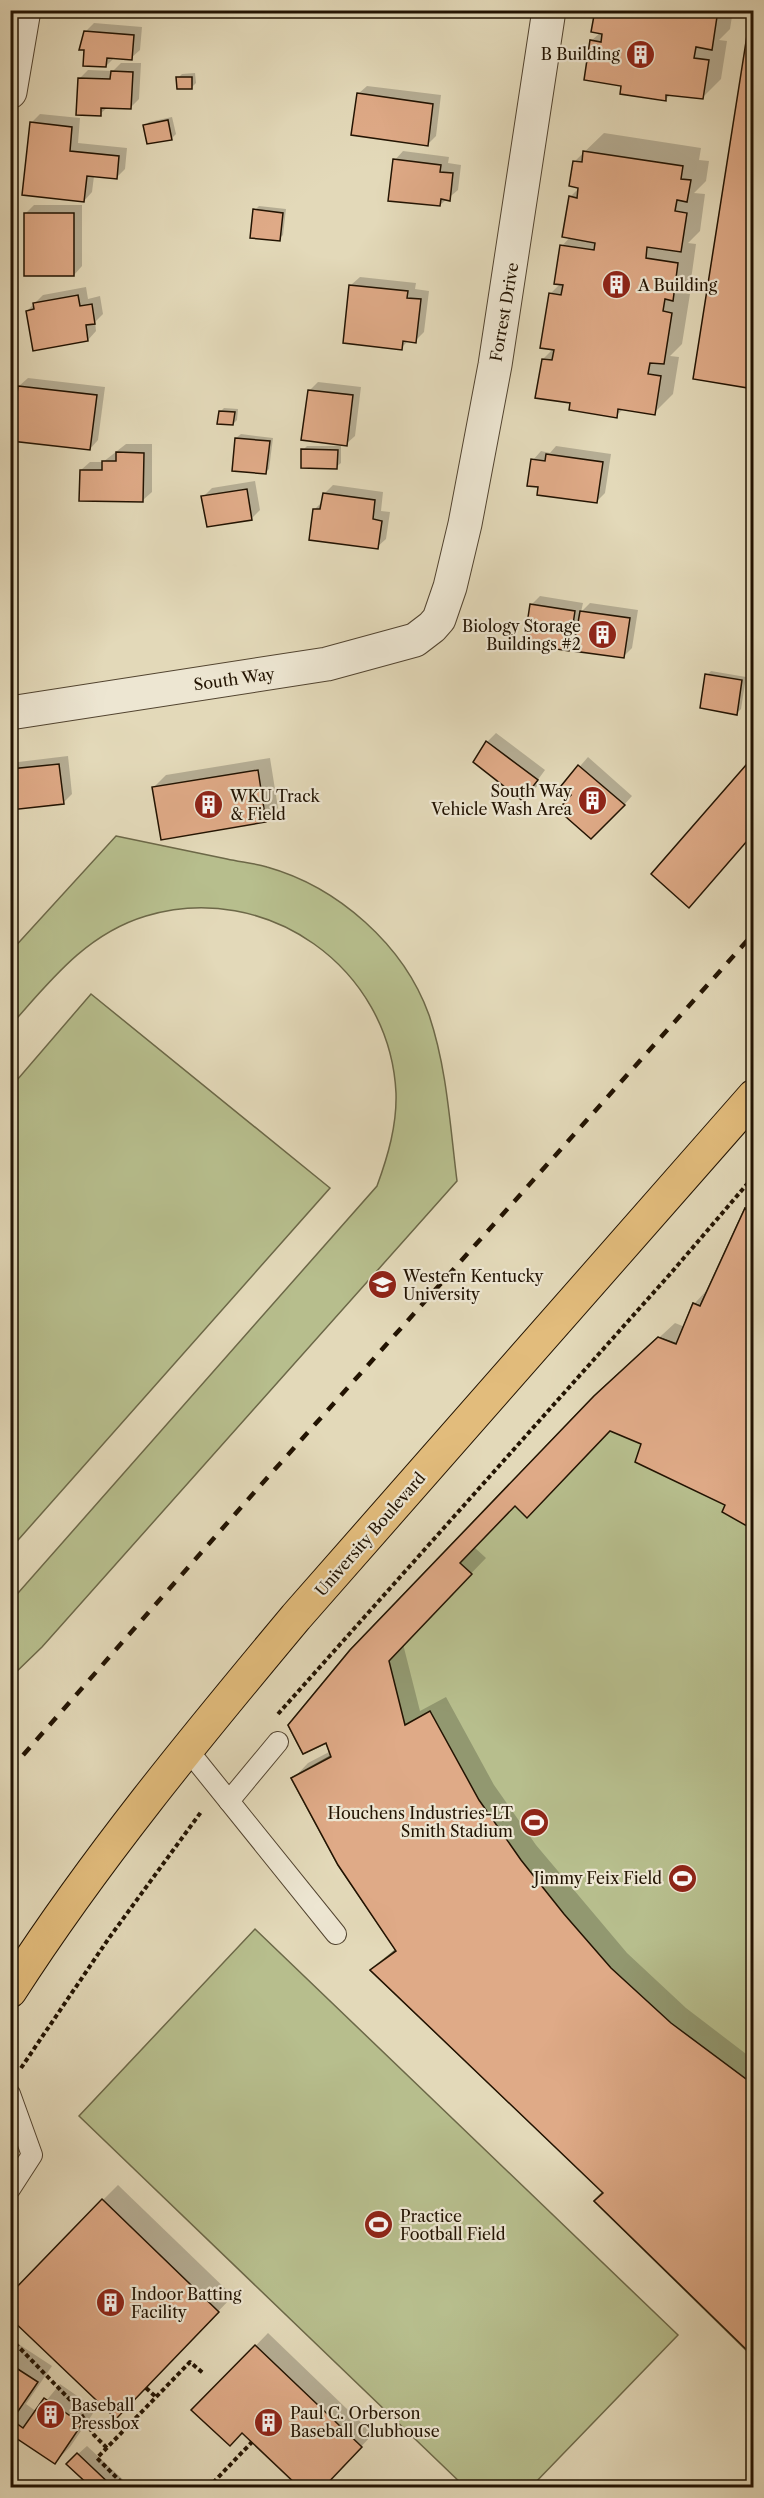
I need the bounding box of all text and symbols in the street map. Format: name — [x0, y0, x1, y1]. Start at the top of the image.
building icon: B Building — [625, 38, 657, 70]
place label: B Building — [541, 44, 621, 64]
street label: Forrest Drive — [485, 261, 523, 363]
building icon: A Building — [601, 269, 633, 301]
place label: A Building — [637, 275, 718, 295]
place label: Biology Storage Buildings #2 — [462, 616, 581, 654]
building icon: Biology Storage Buildings #2 — [586, 619, 618, 651]
street label: South Way — [192, 663, 277, 695]
place label: South Way Vehicle Wash Area — [430, 781, 573, 819]
building icon: South Way Vehicle Wash Area — [577, 784, 609, 816]
place label: WKU Track & Field — [229, 786, 321, 824]
building icon: WKU Track & Field — [193, 789, 225, 821]
place label: Western Kentucky University — [402, 1266, 545, 1304]
school or university icon: Western Kentucky University — [366, 1269, 398, 1301]
street label: University Boulevard — [311, 1468, 430, 1600]
place label: Houchens Industries-LT Smith Stadium — [328, 1803, 513, 1841]
sports icon: Houchens Industries-LT Smith Stadium — [518, 1806, 550, 1838]
sports icon: Jimmy Feix Field — [667, 1862, 699, 1894]
place label: Jimmy Feix Field — [531, 1868, 662, 1888]
place label: Practice Football Field — [400, 2206, 506, 2244]
sports icon: Practice Football Field — [363, 2209, 395, 2241]
place label: Indoor Batting Facility — [131, 2284, 242, 2322]
building icon: Indoor Batting Facility — [94, 2287, 126, 2319]
place label: Baseball Pressbox — [71, 2395, 140, 2433]
building icon: Baseball Pressbox — [34, 2398, 66, 2430]
place label: Paul C. Orberson Baseball Clubhouse — [290, 2403, 440, 2441]
building icon: Paul C. Orberson Baseball Clubhouse — [253, 2406, 285, 2438]

